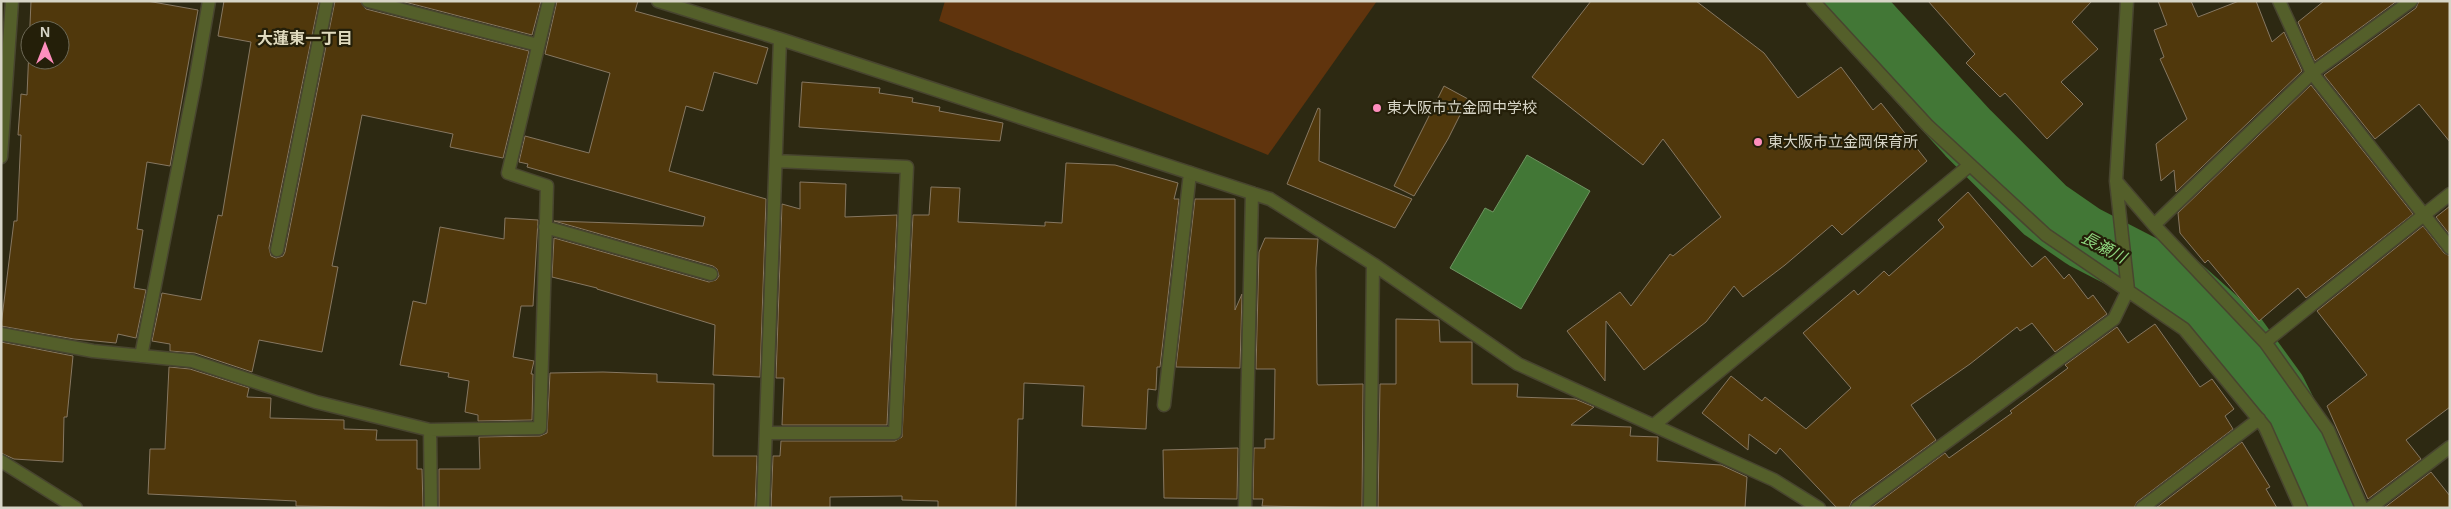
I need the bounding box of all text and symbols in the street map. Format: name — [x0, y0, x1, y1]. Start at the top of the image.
north arrow — [20, 20, 70, 70]
text: N — [40, 24, 50, 40]
district label: 大蓮東一丁目 — [257, 30, 353, 47]
place label: 東大阪市立金岡中学校 — [1387, 99, 1537, 116]
marker: 東大阪市立金岡中学校 — [1371, 102, 1383, 114]
place label: 東大阪市立金岡保育所 — [1768, 133, 1918, 150]
marker: 東大阪市立金岡保育所 — [1752, 136, 1764, 148]
water label: 長瀬川 — [2079, 229, 2131, 267]

